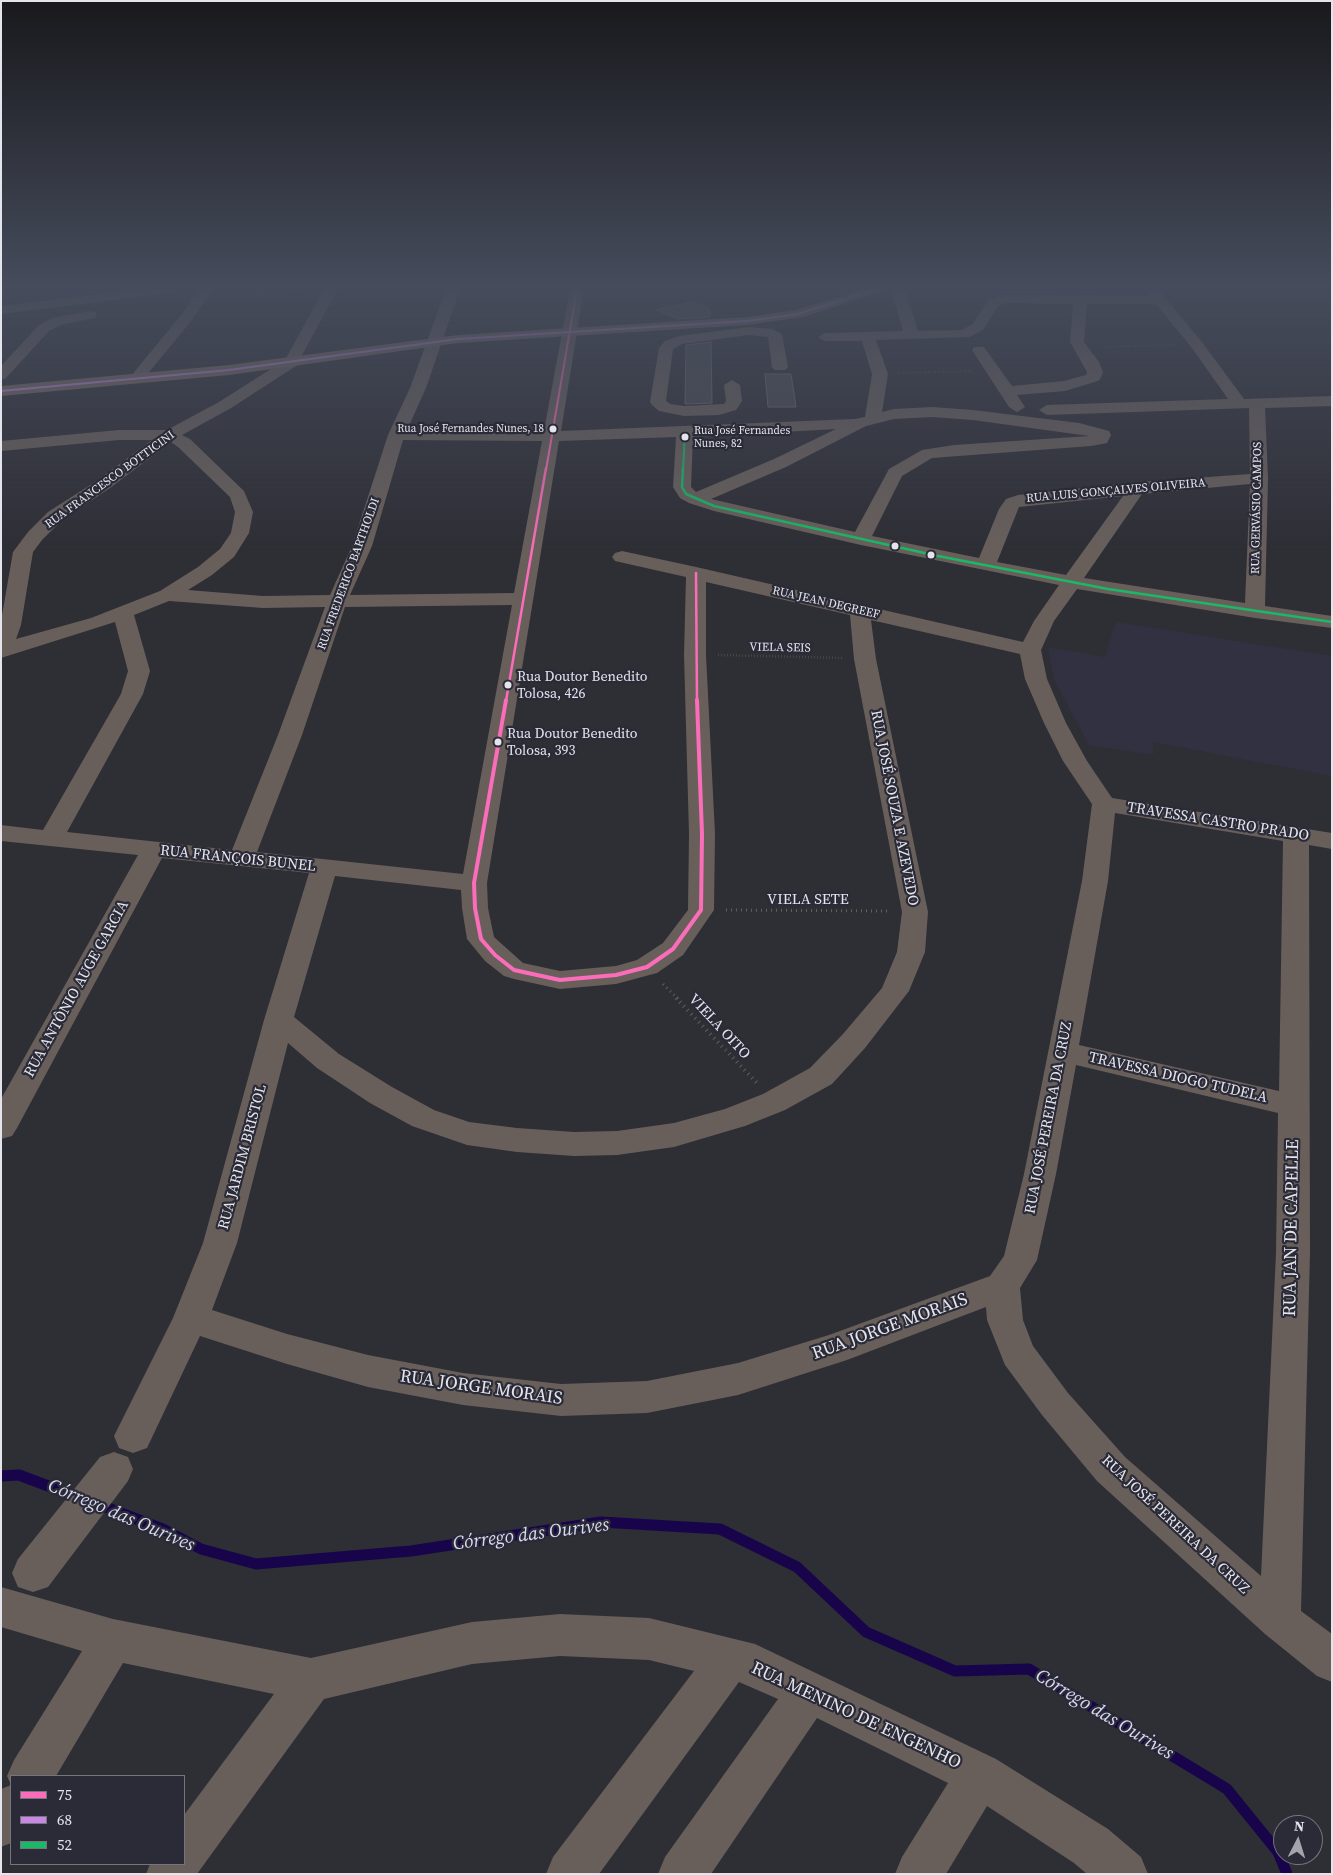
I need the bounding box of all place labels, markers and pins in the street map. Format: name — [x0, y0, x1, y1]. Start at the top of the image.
place label: Rua José Fernandes Nunes, 18 — [397, 422, 544, 436]
marker: Rua José Fernandes Nunes, 18 — [548, 424, 558, 434]
place label: Rua José Fernandes Nunes, 82 — [694, 424, 790, 450]
marker: Rua José Fernandes Nunes, 82 — [680, 432, 690, 442]
unlabelled marker — [890, 541, 900, 551]
unlabelled marker — [926, 550, 936, 560]
place label: Rua Doutor Benedito Tolosa, 426 — [517, 669, 647, 702]
marker: Rua Doutor Benedito Tolosa, 426 — [503, 680, 513, 690]
place label: Rua Doutor Benedito Tolosa, 393 — [507, 726, 637, 759]
marker: Rua Doutor Benedito Tolosa, 393 — [493, 737, 503, 747]

